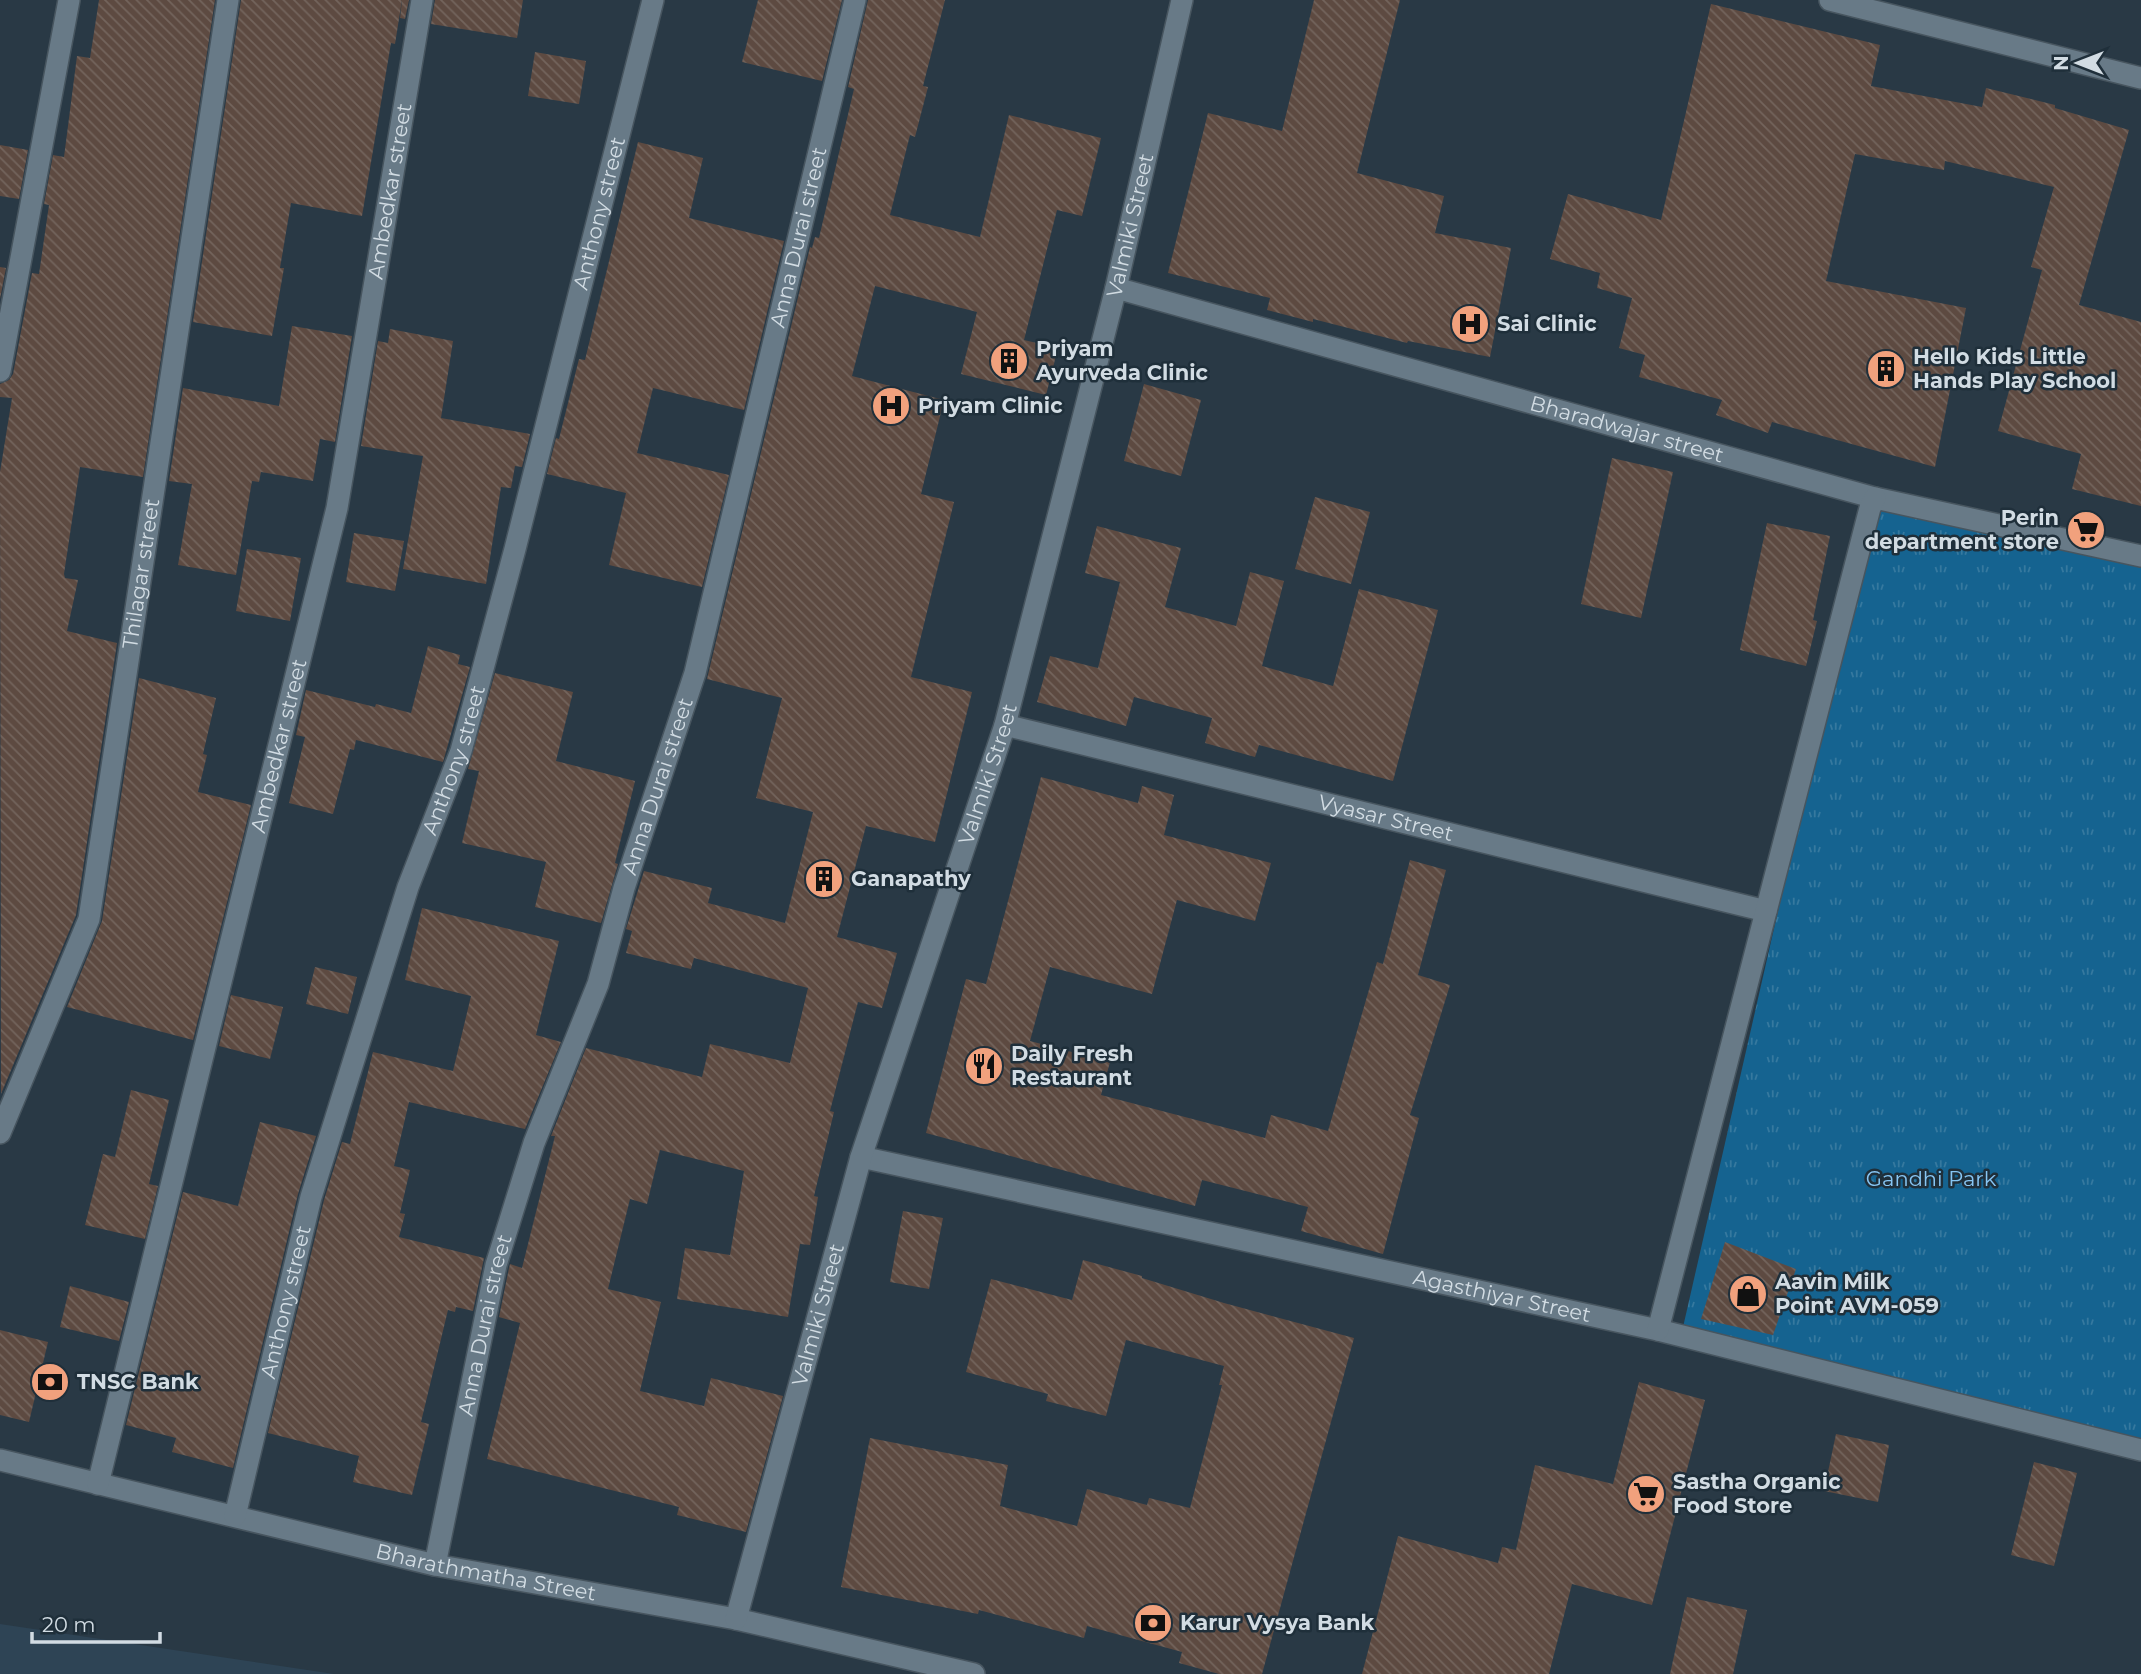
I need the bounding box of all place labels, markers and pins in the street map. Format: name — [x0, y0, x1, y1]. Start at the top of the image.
hospital icon: Sai Clinic — [1449, 303, 1491, 345]
place label: Sai Clinic — [1497, 311, 1597, 336]
place label: Priyam Ayurveda Clinic — [1035, 336, 1208, 385]
building icon: Priyam Ayurveda Clinic — [988, 340, 1030, 382]
place label: Hello Kids Little Hands Play School — [1913, 344, 2116, 393]
building icon: Hello Kids Little Hands Play School — [1865, 348, 1907, 390]
hospital icon: Priyam Clinic — [870, 385, 912, 427]
place label: Priyam Clinic — [918, 393, 1063, 418]
place label: Perin department store — [1865, 505, 2059, 554]
supermarket icon: Perin department store — [2065, 509, 2107, 551]
building icon: Ganapathy — [803, 858, 845, 900]
place label: Ganapathy — [851, 866, 971, 891]
place label: Daily Fresh Restaurant — [1011, 1041, 1133, 1090]
restaurant icon: Daily Fresh Restaurant — [963, 1045, 1005, 1087]
place label: Aavin Milk Point AVM-059 — [1774, 1269, 1939, 1318]
shop icon: Aavin Milk Point AVM-059 — [1727, 1273, 1769, 1315]
bank icon: TNSC Bank — [29, 1361, 71, 1403]
place label: TNSC Bank — [77, 1369, 199, 1394]
place label: Sastha Organic Food Store — [1673, 1469, 1841, 1518]
supermarket icon: Sastha Organic Food Store — [1625, 1473, 1667, 1515]
bank icon: Karur Vysya Bank — [1132, 1602, 1174, 1644]
place label: Karur Vysya Bank — [1180, 1610, 1374, 1635]

